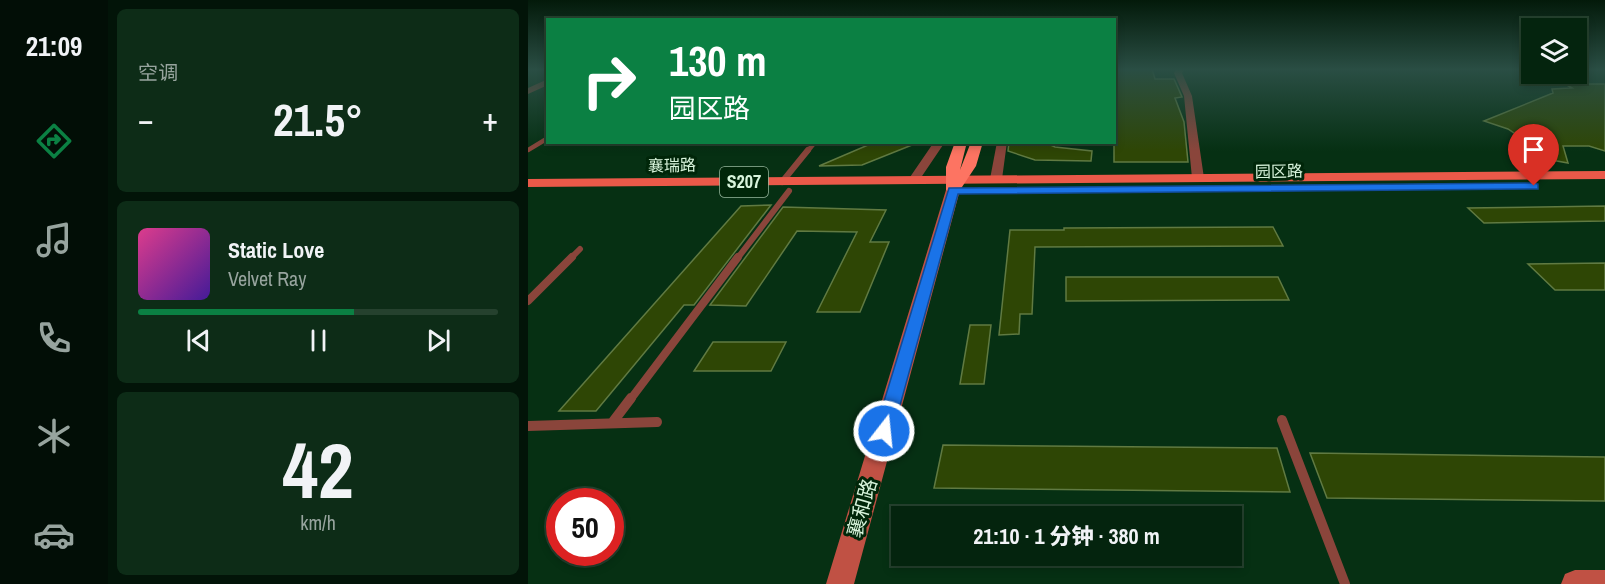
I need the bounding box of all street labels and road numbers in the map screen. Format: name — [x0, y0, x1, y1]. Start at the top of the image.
street label: 襄瑞路 — [648, 154, 696, 176]
street label: 园区路 — [1255, 160, 1303, 182]
road number: S207 — [720, 167, 768, 197]
street label: 襄和路 — [840, 475, 883, 540]

